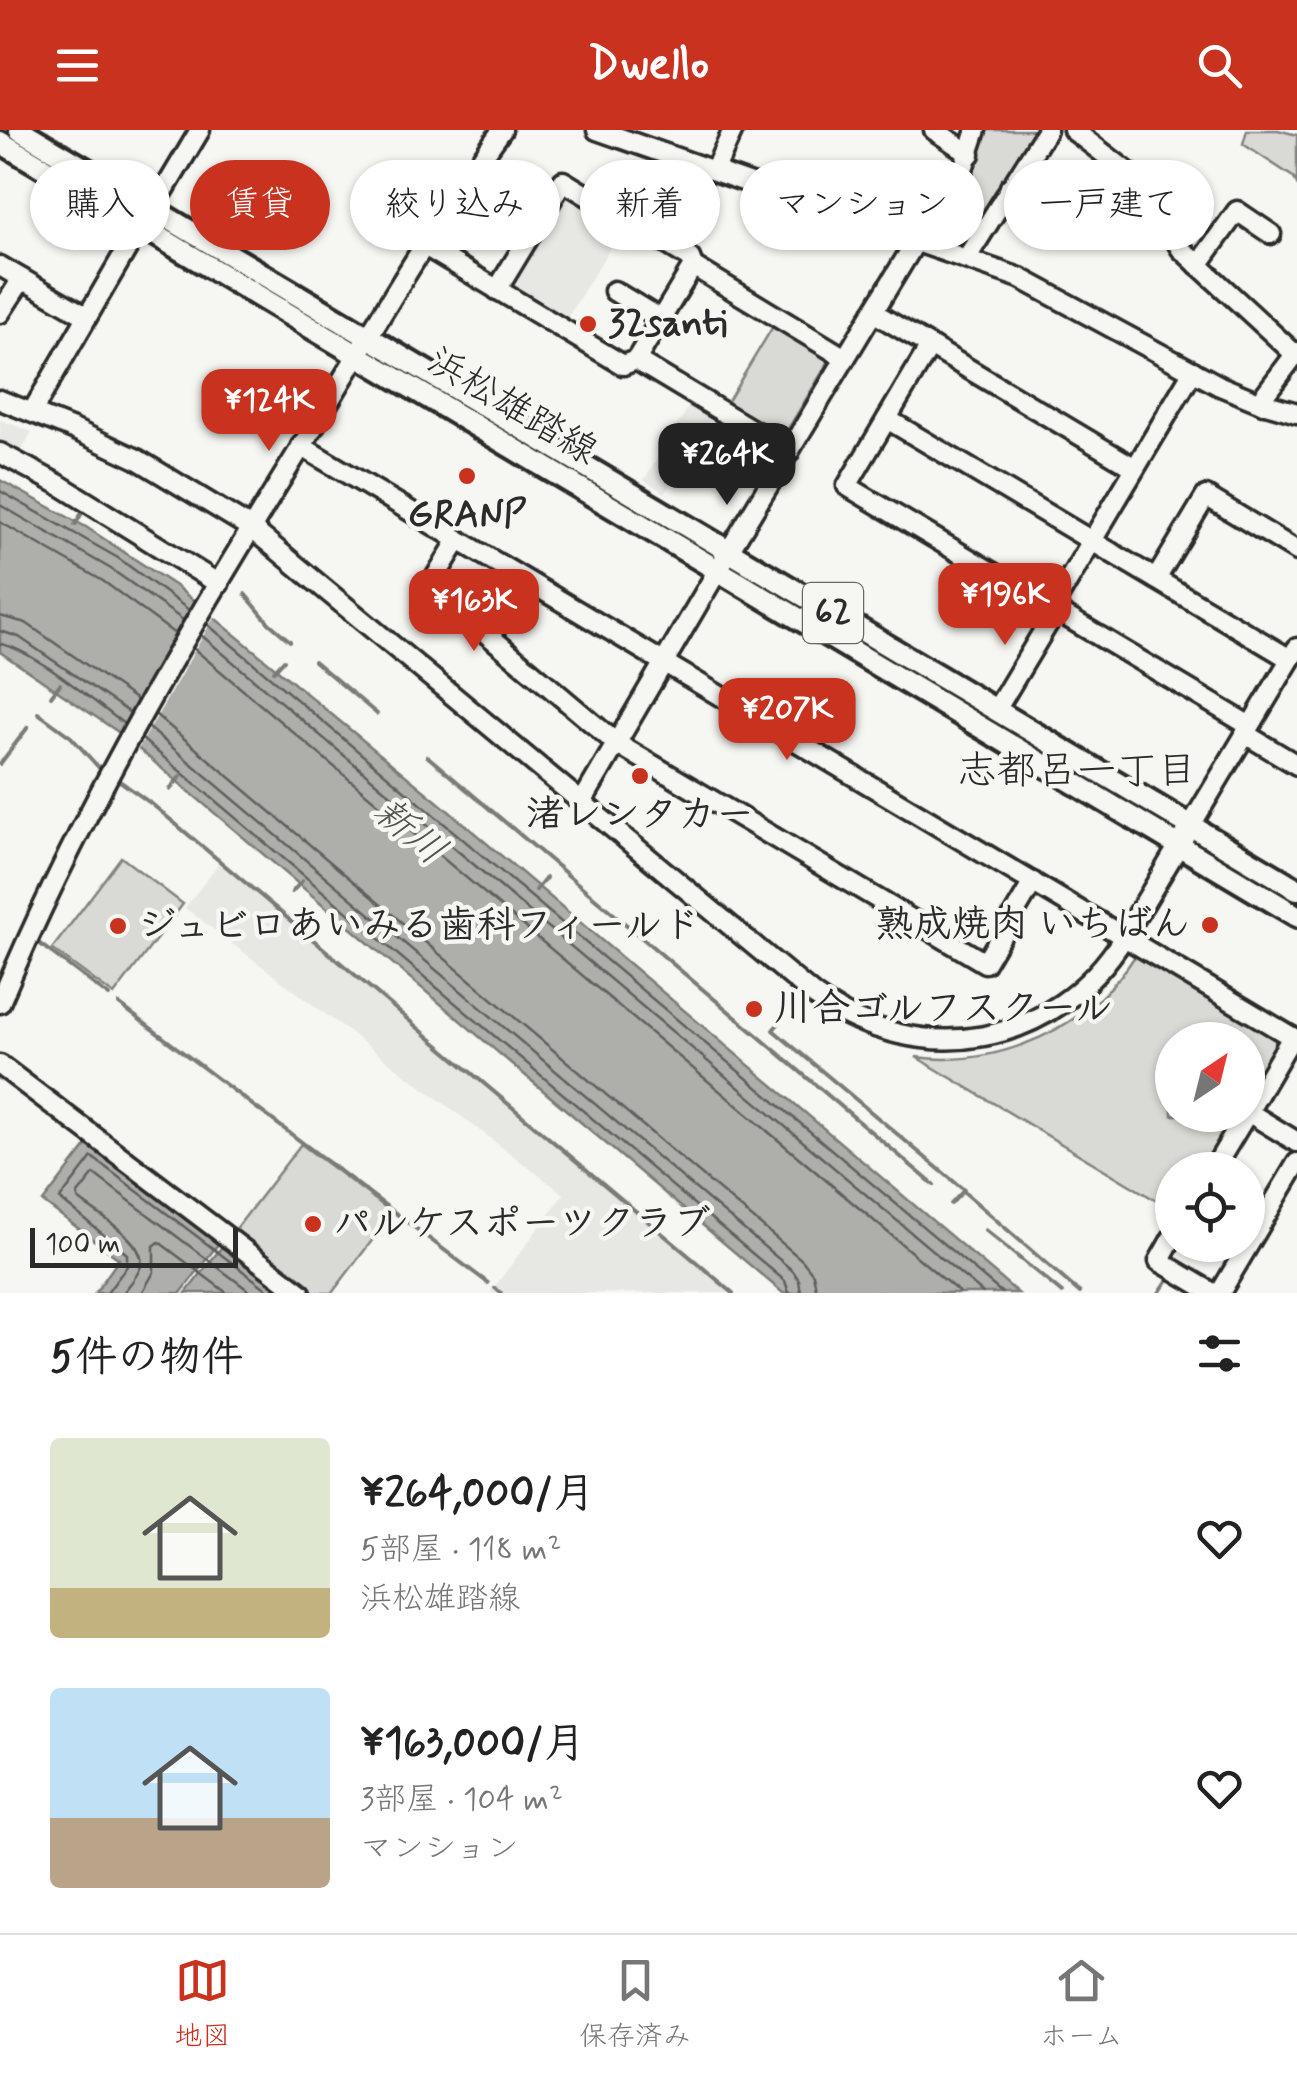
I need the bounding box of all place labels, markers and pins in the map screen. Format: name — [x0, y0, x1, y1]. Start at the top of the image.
place label: 32santi — [608, 300, 727, 349]
marker: 32santi — [577, 313, 599, 335]
pin: ¥124K — [199, 369, 339, 454]
pin: ¥264K — [657, 423, 797, 508]
marker: GRANP — [456, 465, 478, 487]
place label: GRANP — [408, 491, 527, 540]
pin: ¥196K — [935, 563, 1075, 648]
pin: ¥163K — [404, 569, 544, 654]
pin: ¥207K — [717, 678, 857, 763]
marker: 渚レンタカー — [629, 765, 651, 787]
place label: 渚レンタカー — [526, 791, 754, 840]
place label: 熟成焼肉 いちばん — [876, 901, 1190, 950]
place label: ジュビロあいみる歯科フィールド — [138, 902, 700, 951]
marker: 熟成焼肉 いちばん — [1199, 914, 1221, 936]
marker: ジュビロあいみる歯科フィールド — [107, 915, 129, 937]
place label: 川合ゴルフスクール — [774, 985, 1113, 1034]
marker: 川合ゴルフスクール — [743, 998, 765, 1020]
place label: パルケスポーツクラブ — [333, 1200, 711, 1249]
marker: パルケスポーツクラブ — [302, 1213, 324, 1235]

